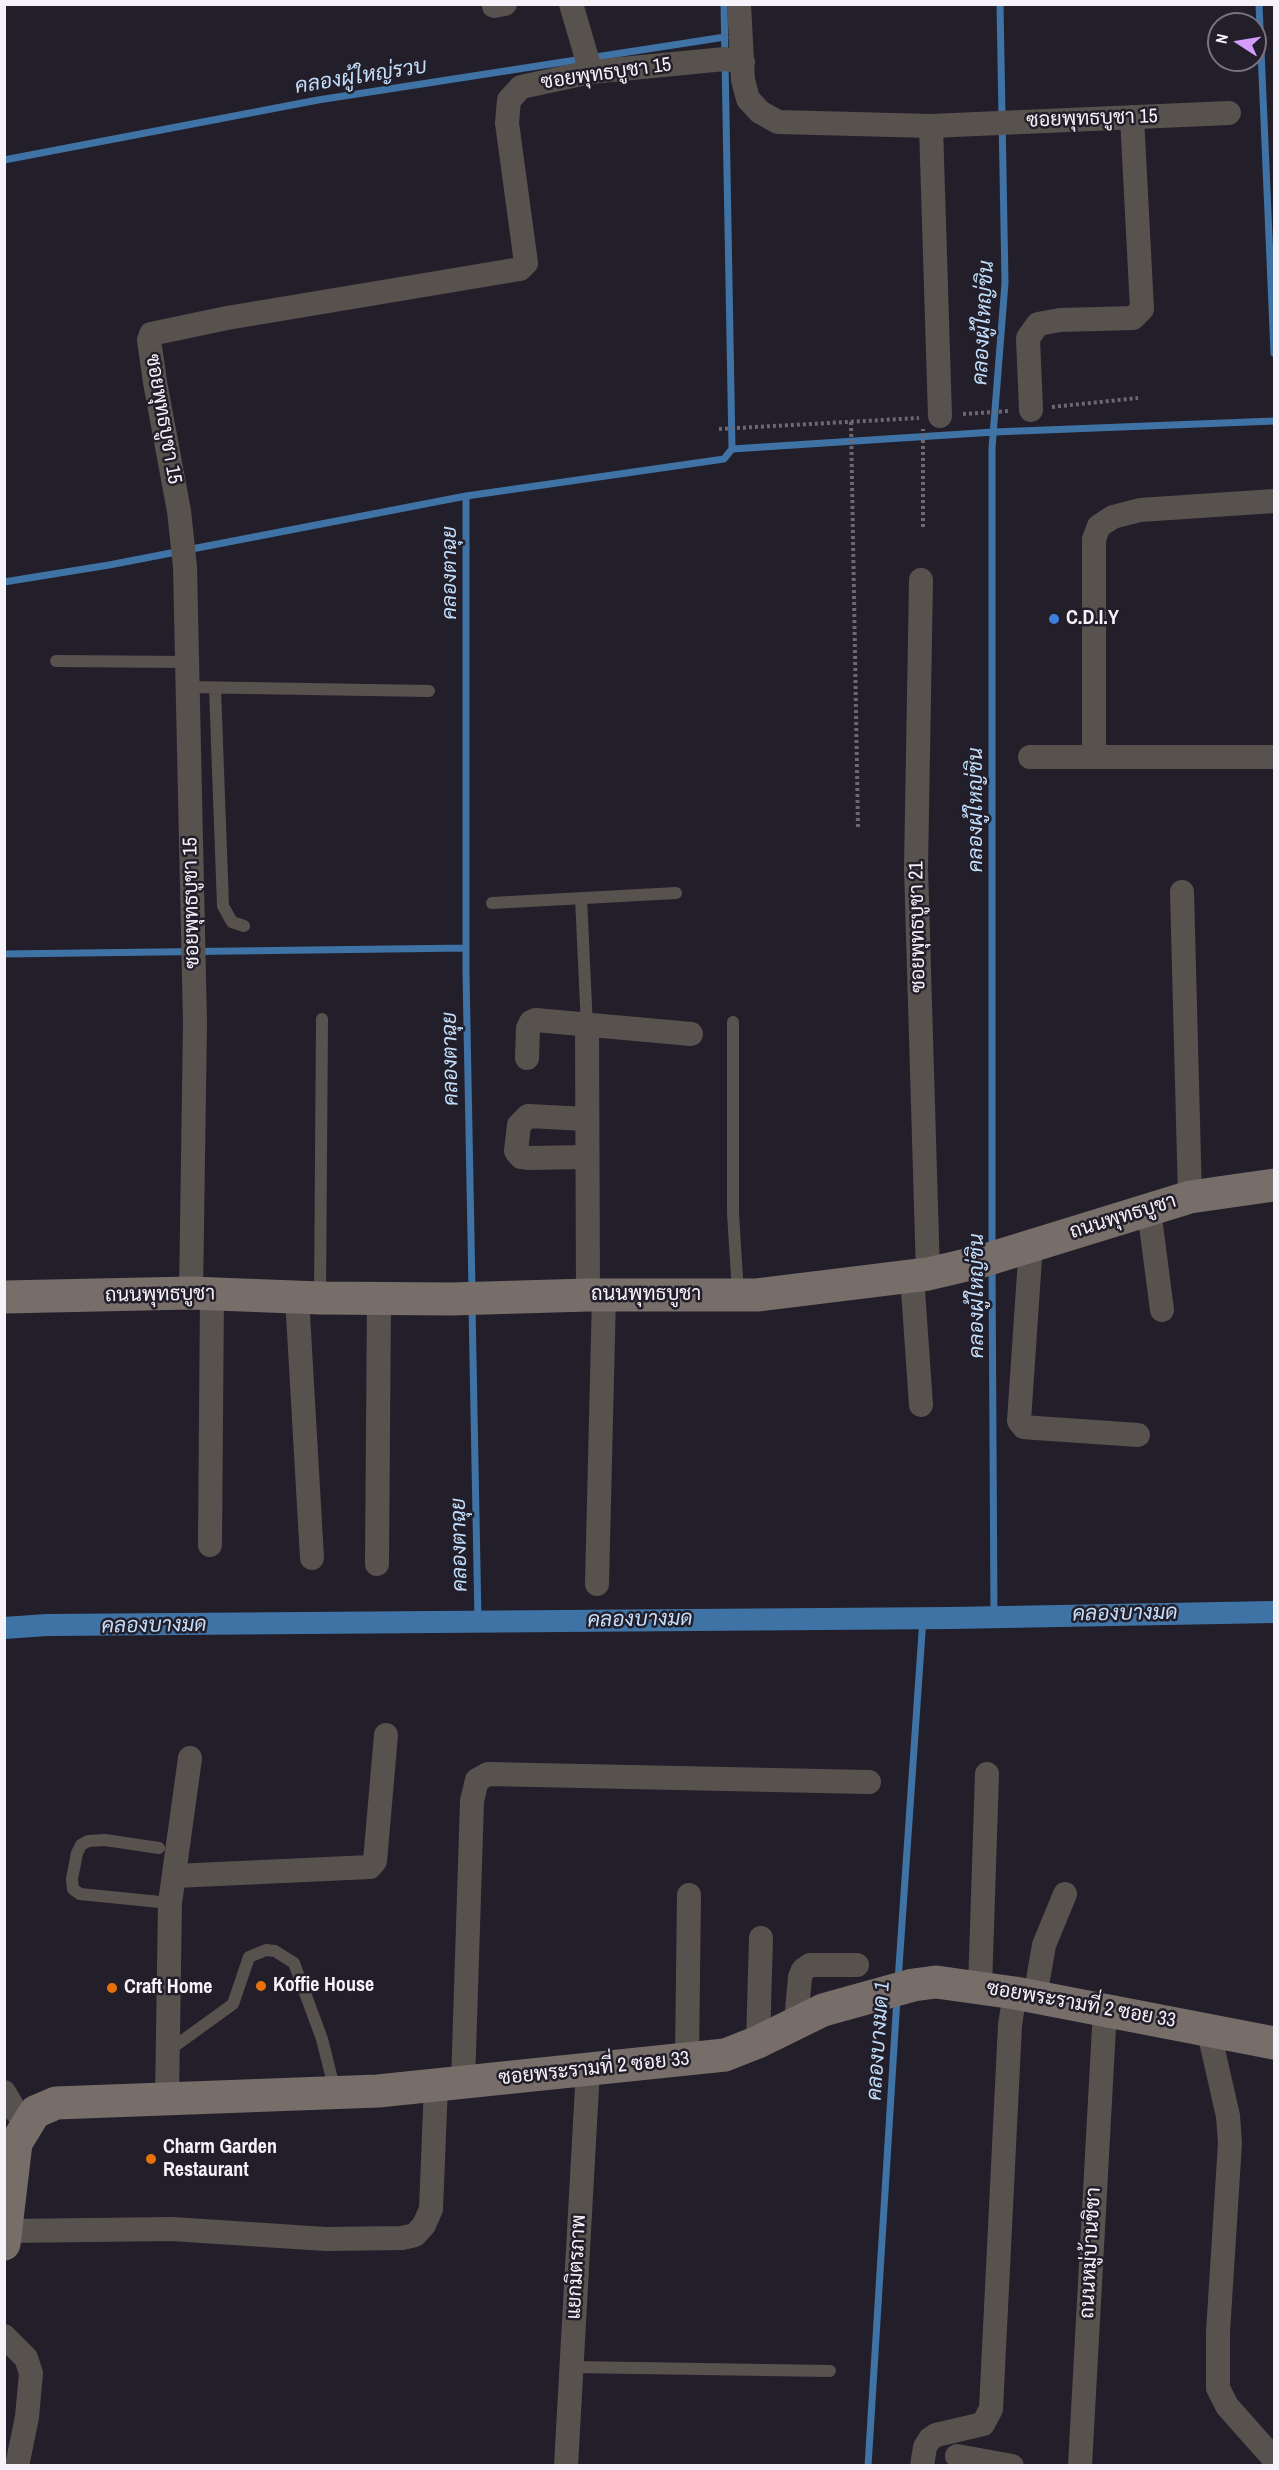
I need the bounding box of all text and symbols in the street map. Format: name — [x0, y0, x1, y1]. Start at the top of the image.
north arrow — [1207, 12, 1267, 72]
text: N — [1210, 32, 1233, 46]
street label: ซอยพุทธบูชา 15 — [539, 53, 673, 95]
water label: คลองผู้ใหญ่รวบ — [293, 54, 429, 100]
street label: ซอยพุทธบูชา 15 — [1026, 105, 1158, 133]
water label: คลองผู้ใหญ่ชิน — [968, 260, 1000, 386]
street label: ซอยพุทธบูชา 15 — [140, 352, 186, 486]
water label: คลองตาฉุย — [437, 526, 463, 620]
place label: C.D.I.Y — [1066, 607, 1119, 631]
marker: C.D.I.Y — [1047, 612, 1061, 626]
water label: คลองผู้ใหญ่ชิน — [963, 748, 989, 872]
street label: ซอยพุทธบูชา 15 — [179, 837, 205, 969]
street label: ซอยพุทธบูชา 21 — [905, 861, 931, 993]
water label: คลองตาฉุย — [438, 1012, 464, 1106]
street label: ถนนพุทธบูชา — [1067, 1189, 1179, 1245]
water label: คลองผู้ใหญ่ชิน — [964, 1234, 990, 1358]
street label: ถนนพุทธบูชา — [105, 1282, 215, 1308]
street label: ถนนพุทธบูชา — [591, 1283, 701, 1307]
water label: คลองตาฉุย — [447, 1498, 473, 1592]
water label: คลองบางมด — [1072, 1600, 1178, 1628]
water label: คลองบางมด — [587, 1606, 693, 1634]
water label: คลองบางมด — [101, 1612, 207, 1640]
place label: Koffie House — [273, 1974, 374, 1998]
place label: Craft Home — [124, 1976, 212, 2000]
street label: ซอยพระรามที่ 2 ซอย 33 — [985, 1977, 1177, 2033]
marker: Koffie House — [254, 1979, 268, 1993]
water label: คลองบางมด 1 — [862, 1980, 896, 2102]
marker: Craft Home — [105, 1981, 119, 1995]
street label: ซอยพระรามที่ 2 ซอย 33 — [497, 2047, 691, 2091]
place label: Charm Garden Restaurant — [163, 2136, 277, 2183]
marker: Charm Garden Restaurant — [144, 2152, 158, 2166]
street label: ถนนหมู่บ้านชิชา — [1076, 2187, 1106, 2319]
street label: แยกมิตรภาพ — [562, 2214, 592, 2320]

